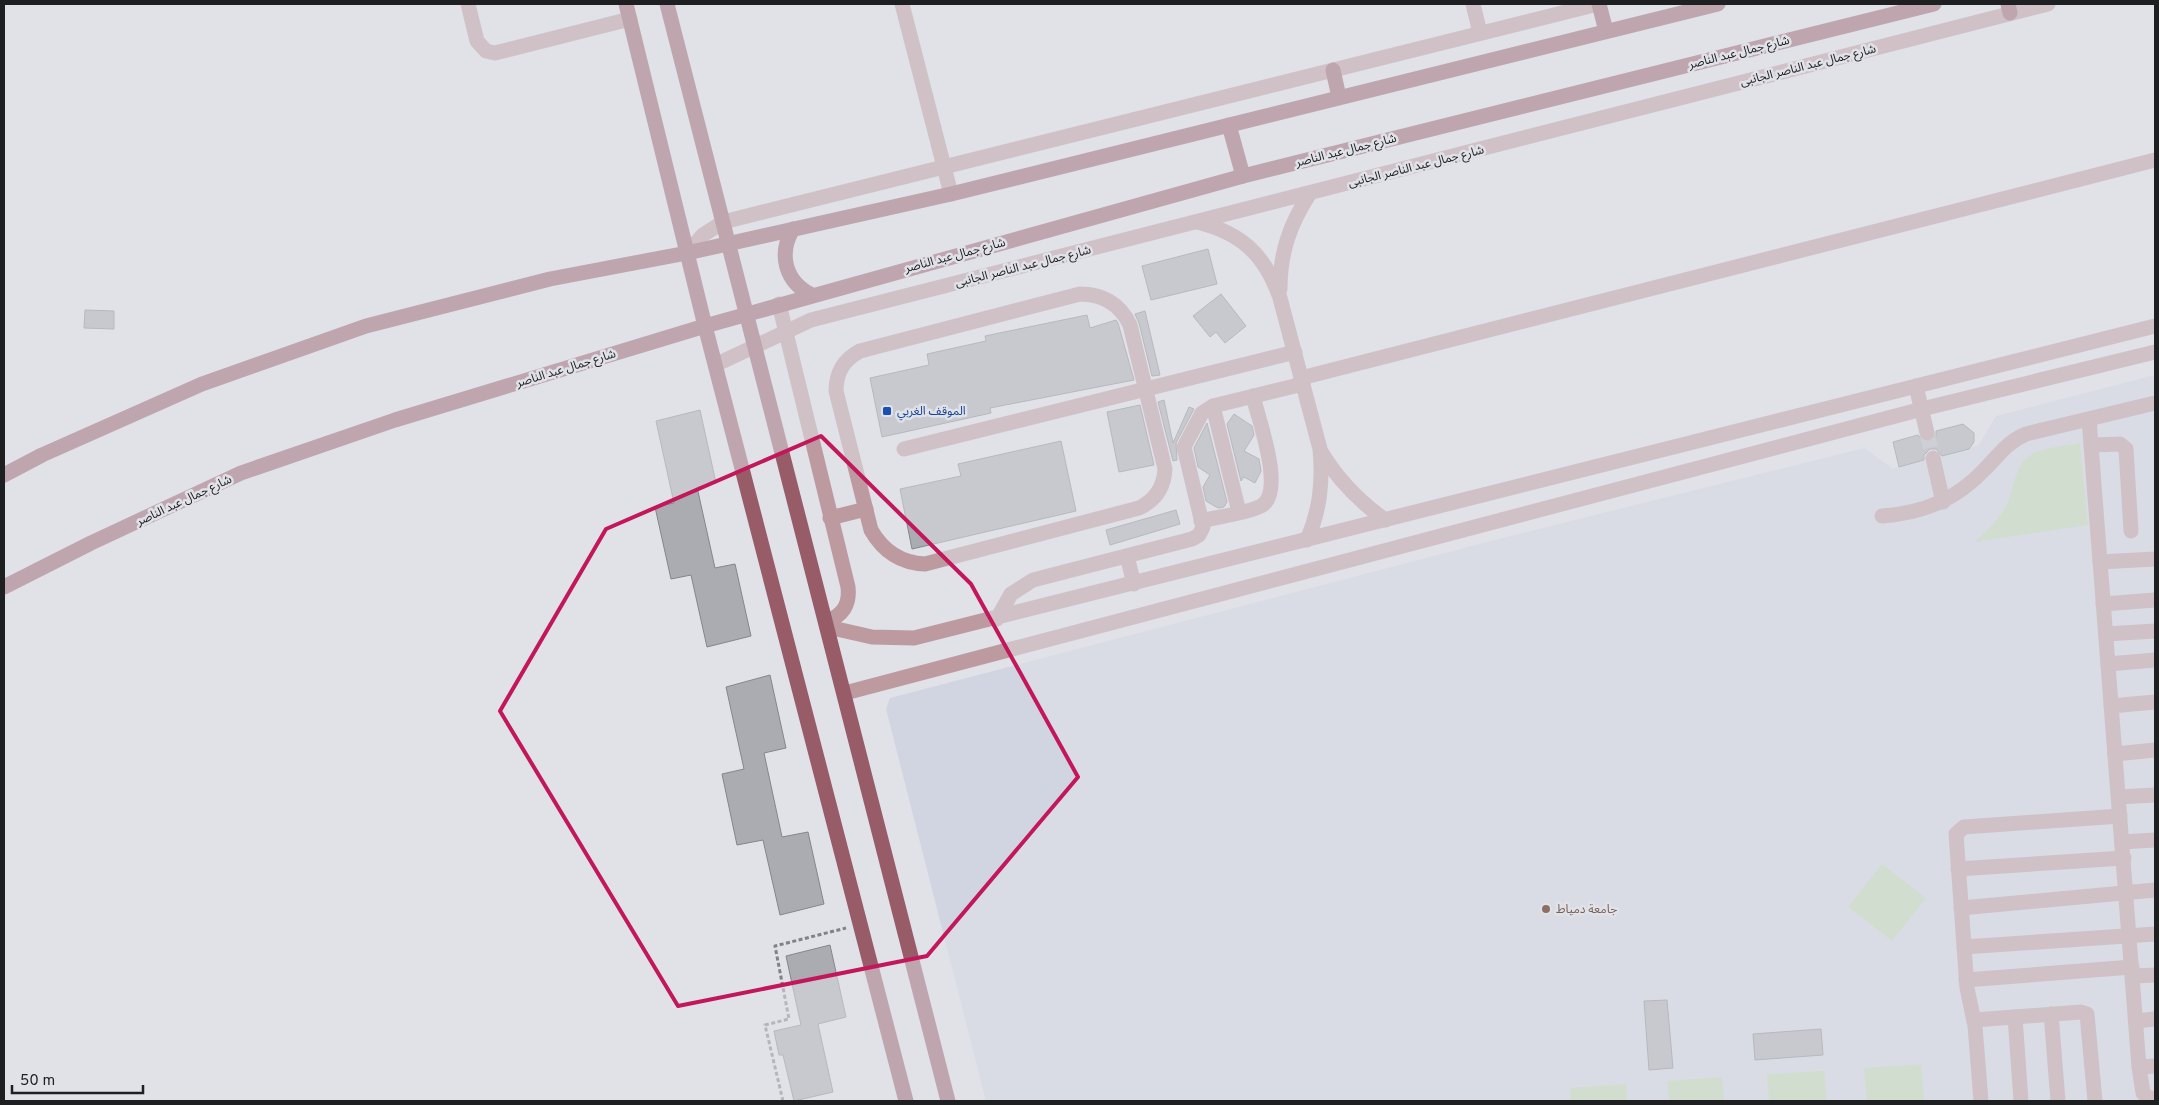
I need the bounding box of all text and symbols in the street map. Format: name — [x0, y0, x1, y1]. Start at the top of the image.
street label: شارع جمال عبد الناصر — [1686, 33, 1791, 73]
street label: شارع جمال عبد الناصر الجانبى — [1739, 41, 1878, 91]
street label: شارع جمال عبد الناصر — [1293, 131, 1398, 171]
street label: شارع جمال عبد الناصر الجانبى — [1347, 142, 1486, 192]
street label: شارع جمال عبد الناصر — [902, 235, 1007, 277]
street label: شارع جمال عبد الناصر الجانبى — [954, 242, 1093, 292]
street label: شارع جمال عبد الناصر — [514, 346, 618, 392]
place label: الموقف الغربي — [897, 404, 966, 421]
marker: الموقف الغربي — [881, 405, 893, 417]
street label: شارع جمال عبد الناصر — [133, 472, 235, 530]
place label: جامعة دمياط — [1556, 902, 1617, 918]
marker: جامعة دمياط — [1540, 903, 1552, 915]
scale bar — [12, 1062, 144, 1094]
text: 50 m — [20, 1072, 55, 1091]

